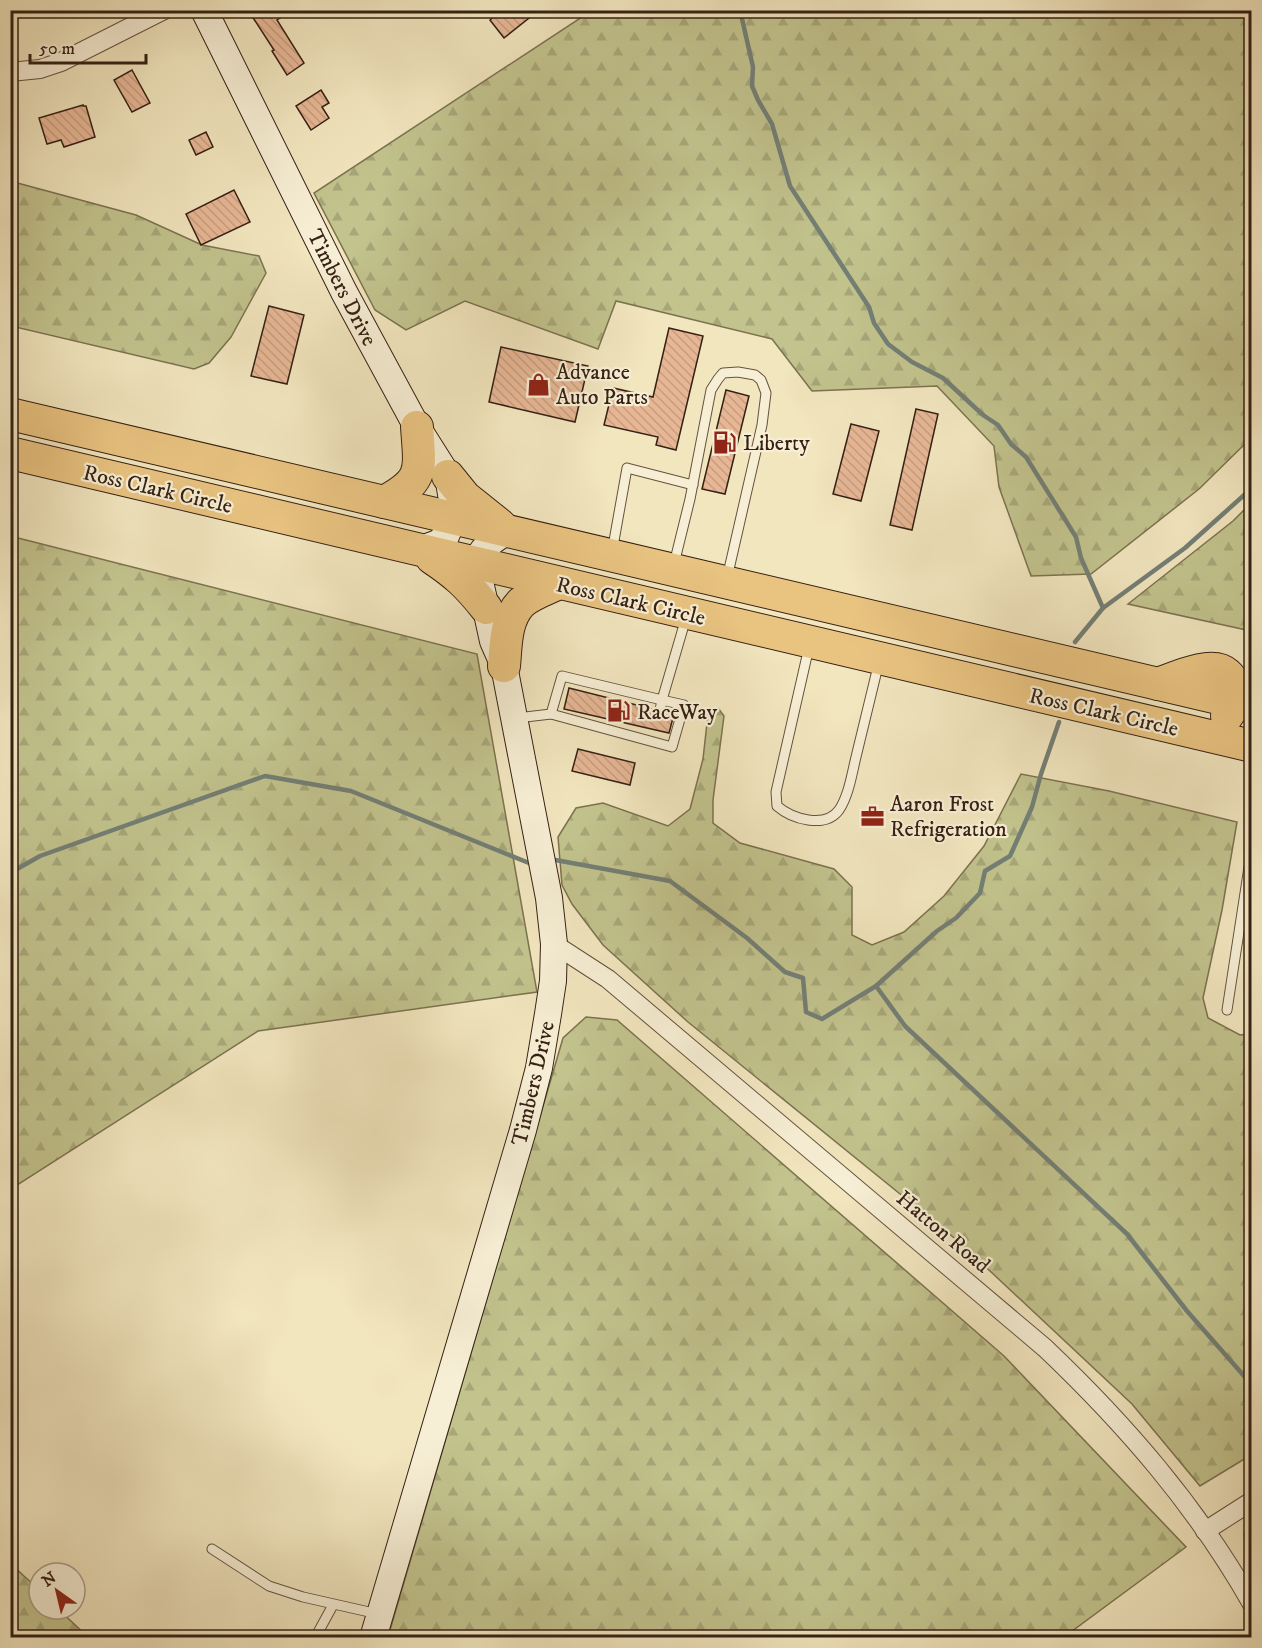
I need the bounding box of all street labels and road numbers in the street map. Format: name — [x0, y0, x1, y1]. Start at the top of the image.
street label: Timbers Drive — [301, 225, 383, 351]
street label: Ross Clark Circle — [80, 459, 235, 520]
street label: Ross Clark Circle — [553, 571, 708, 632]
street label: Ross Clark Circle — [1026, 682, 1181, 743]
street label: Timbers Drive — [506, 1018, 561, 1148]
street label: Hatton Road — [891, 1185, 996, 1279]

